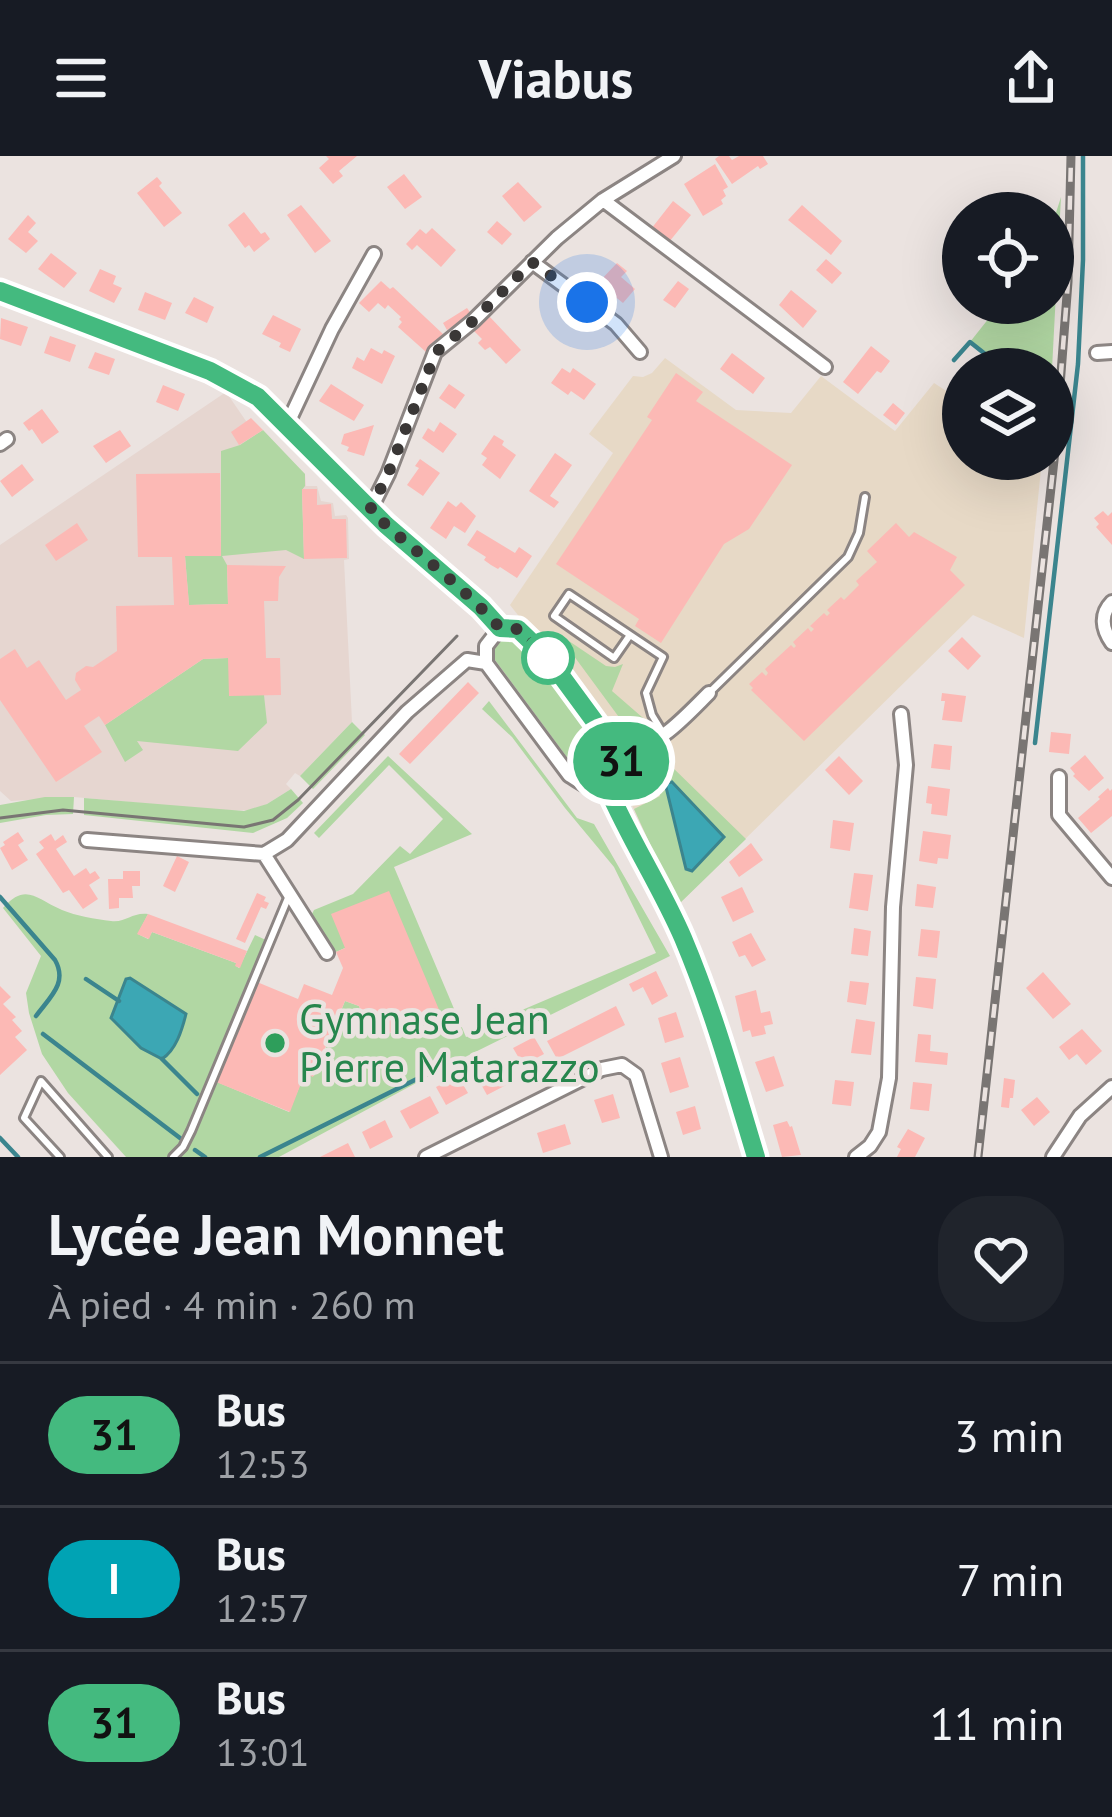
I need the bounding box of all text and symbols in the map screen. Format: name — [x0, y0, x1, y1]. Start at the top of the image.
text: Viabus — [479, 43, 633, 113]
icon: menu — [48, 45, 114, 111]
icon: share — [998, 45, 1064, 111]
map controls — [942, 192, 1074, 480]
button: locate — [942, 192, 1074, 324]
your location — [557, 272, 617, 332]
button: layers — [942, 348, 1074, 480]
unlabelled marker — [523, 633, 573, 683]
line badge: 31 — [567, 722, 675, 800]
text: 31 — [597, 733, 645, 788]
place label: Gymnase Jean Pierre Matarazzo — [299, 991, 600, 1094]
marker: Gymnase Jean Pierre Matarazzo — [262, 1030, 288, 1056]
button: heart — [938, 1196, 1064, 1322]
text: Lycée Jean Monnet — [48, 1197, 504, 1271]
text: À pied · 4 min · 260 m — [48, 1279, 415, 1330]
text: Bus — [216, 1380, 286, 1438]
text: 3 min — [954, 1406, 1064, 1464]
text: 31 — [90, 1407, 138, 1462]
text: 12:53 — [216, 1438, 310, 1489]
text: Bus — [216, 1524, 286, 1582]
text: 7 min — [957, 1550, 1064, 1608]
text: I — [108, 1551, 120, 1606]
text: 12:57 — [216, 1582, 310, 1633]
text: Bus — [216, 1668, 286, 1726]
text: 11 min — [930, 1694, 1064, 1752]
text: 31 — [90, 1695, 138, 1750]
text: 13:01 — [216, 1726, 310, 1777]

